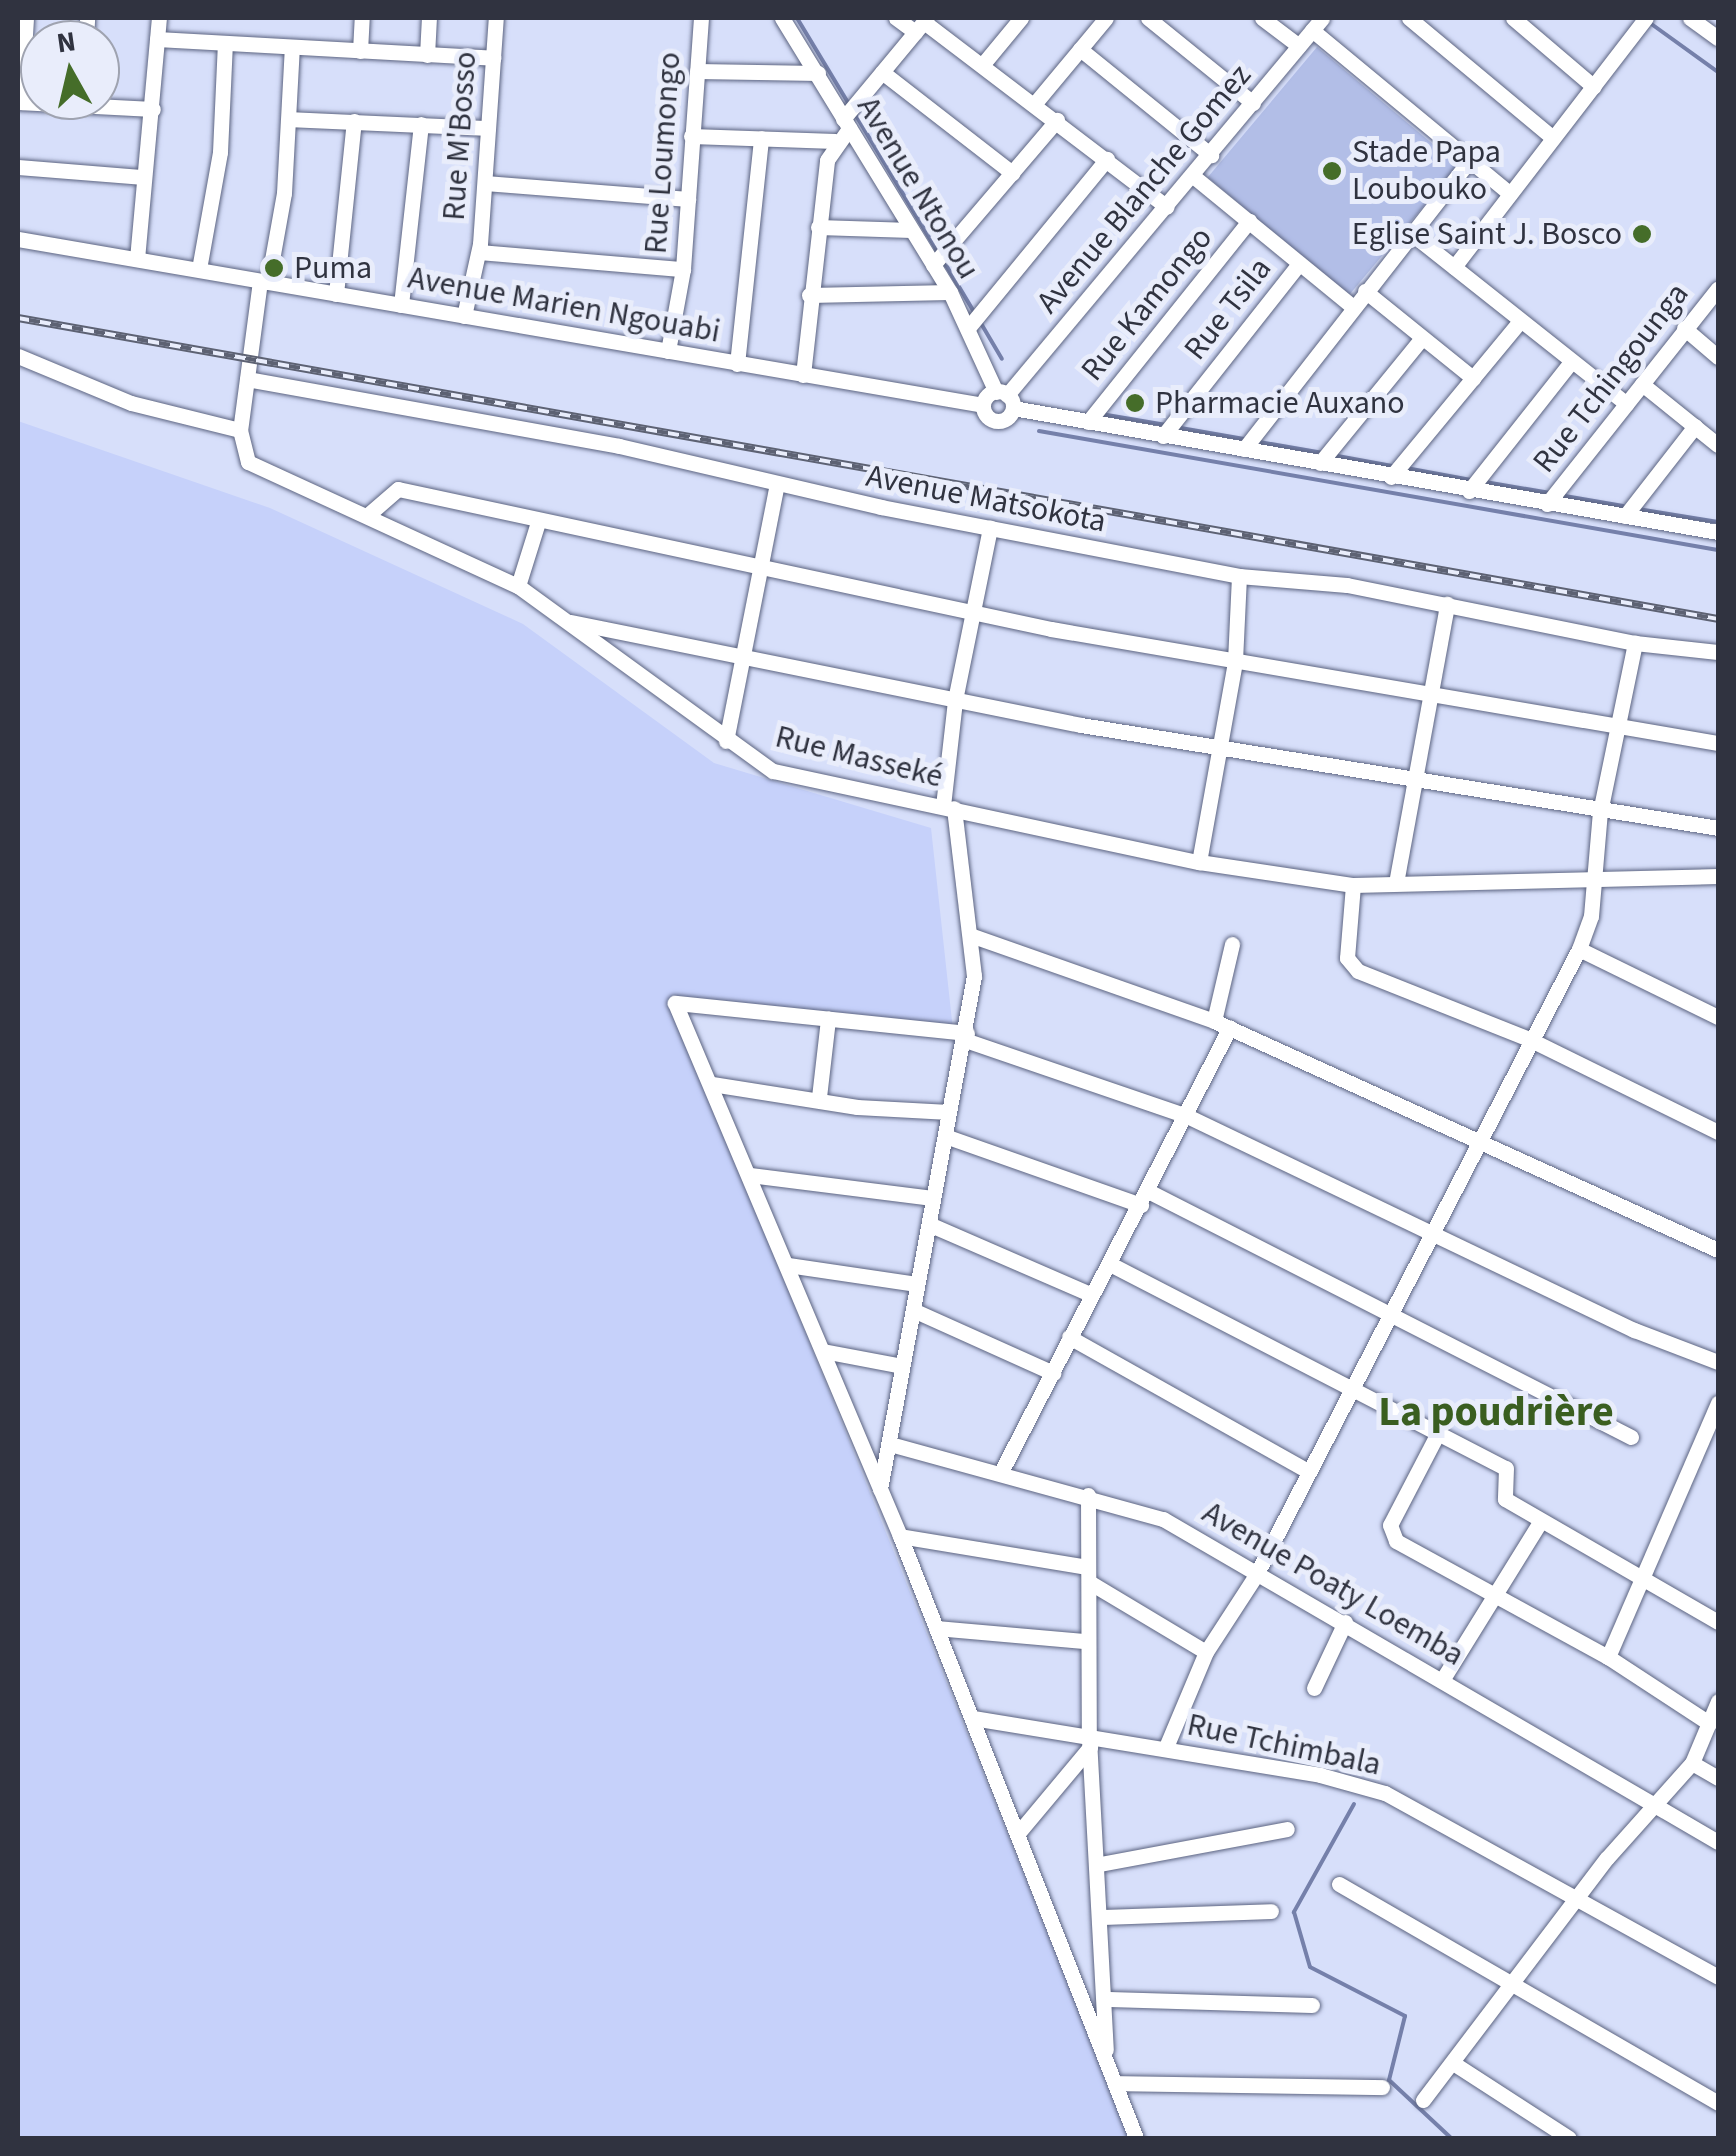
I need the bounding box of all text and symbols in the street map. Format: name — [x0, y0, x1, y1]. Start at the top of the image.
north arrow — [20, 20, 120, 120]
text: N — [54, 21, 78, 63]
street label: Rue M'Bosso — [435, 50, 485, 222]
street label: Rue Loumongo — [637, 51, 689, 255]
street label: Avenue Blanche Gomez — [1029, 57, 1259, 321]
street label: Avenue Ntonou — [849, 90, 987, 286]
place label: Stade Papa Loubouko — [1352, 134, 1501, 209]
marker: Stade Papa Loubouko — [1321, 160, 1343, 182]
place label: Eglise Saint J. Bosco — [1352, 215, 1622, 253]
street label: Rue Kamongo — [1073, 219, 1221, 389]
marker: Eglise Saint J. Bosco — [1631, 223, 1653, 245]
place label: Puma — [294, 249, 372, 287]
street label: Rue Tsila — [1176, 250, 1280, 368]
marker: Puma — [263, 257, 285, 279]
street label: Avenue Marien Ngouabi — [405, 259, 723, 351]
street label: Rue Tchingounga — [1525, 276, 1697, 480]
place label: Pharmacie Auxano — [1155, 384, 1405, 422]
marker: Pharmacie Auxano — [1124, 392, 1146, 414]
street label: Avenue Matsokota — [863, 457, 1109, 541]
street label: Rue Masseké — [771, 718, 947, 796]
district label: La poudrière — [1378, 1387, 1614, 1437]
street label: Avenue Poaty Loemba — [1195, 1494, 1471, 1674]
street label: Rue Tchimbala — [1184, 1706, 1384, 1784]

